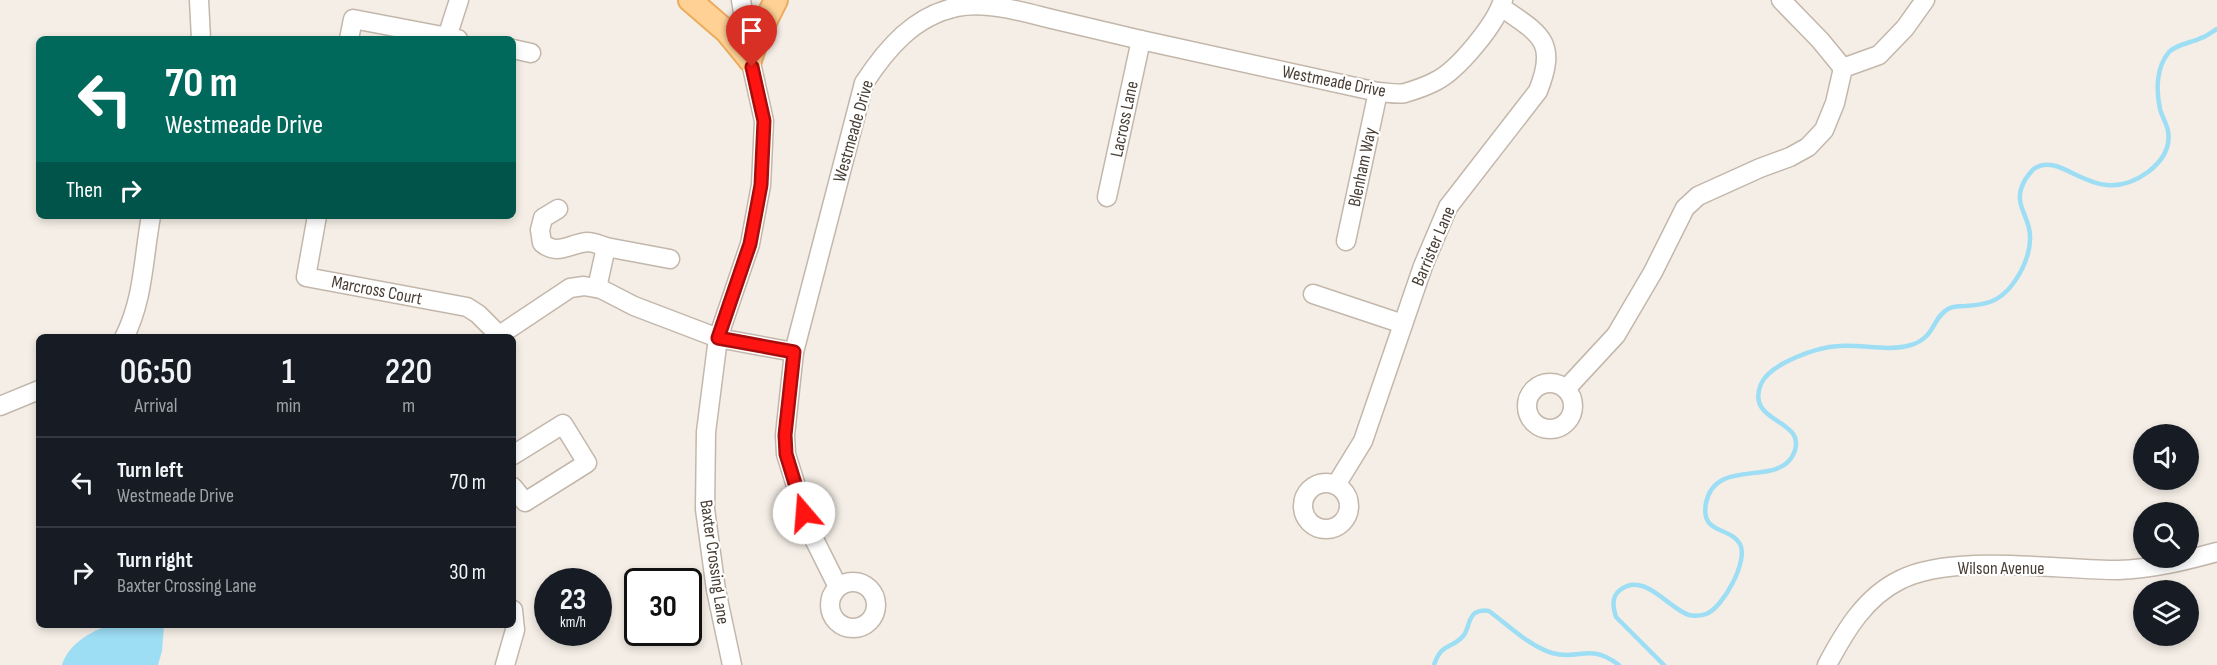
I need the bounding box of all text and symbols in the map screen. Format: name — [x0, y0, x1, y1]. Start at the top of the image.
pin — [726, 5, 777, 67]
icon: arrive — [735, 14, 768, 47]
text: 70 m — [165, 58, 238, 109]
icon: left — [66, 60, 144, 138]
street label: Westmeade Drive — [1280, 61, 1388, 102]
street label: Westmeade Drive — [829, 78, 878, 185]
street label: Lacross Lane — [1106, 79, 1143, 159]
text: Westmeade Drive — [165, 109, 323, 141]
street label: Blenham Way — [1344, 126, 1381, 209]
icon: right — [114, 174, 147, 207]
text: Then — [66, 177, 102, 204]
street label: Barrister Lane — [1407, 203, 1460, 289]
street label: Marcross Court — [330, 271, 425, 310]
text: 06:50 — [120, 351, 192, 394]
text: 1 — [282, 351, 295, 394]
text: 220 — [385, 351, 432, 394]
text: Arrival — [134, 394, 177, 418]
text: min — [276, 394, 301, 418]
text: m — [402, 394, 415, 418]
map controls — [2133, 424, 2199, 646]
button: sound — [2133, 424, 2199, 490]
text: Turn left — [117, 457, 183, 484]
icon: left — [66, 466, 99, 499]
text: 70 m — [450, 469, 486, 496]
position arrow — [772, 481, 836, 545]
text: Westmeade Drive — [117, 484, 234, 508]
street label: Baxter Crossing Lane — [695, 498, 734, 626]
button: search — [2133, 502, 2199, 568]
text: Turn right — [117, 547, 193, 574]
icon: right — [66, 556, 99, 589]
street label: Wilson Avenue — [1958, 558, 2044, 579]
text: 30 m — [449, 559, 486, 586]
speed limit sign: 30 — [624, 568, 702, 646]
text: Baxter Crossing Lane — [117, 574, 257, 598]
button: layers — [2133, 580, 2199, 646]
text: 23 — [560, 582, 586, 618]
text: km/h — [560, 613, 586, 632]

